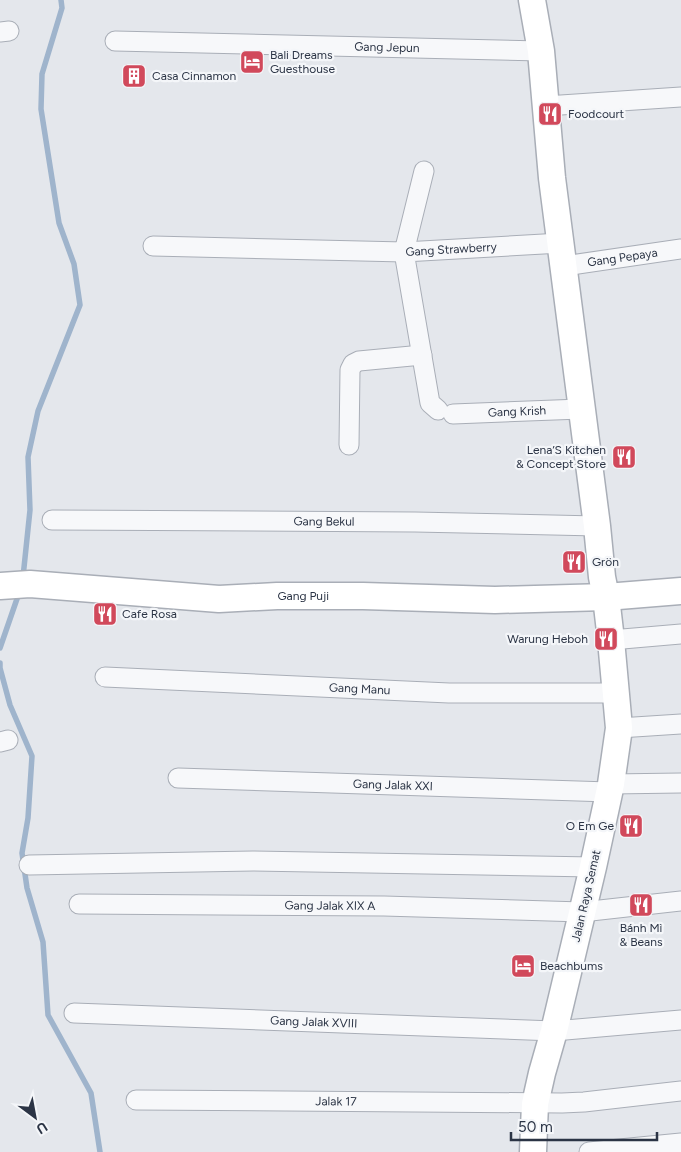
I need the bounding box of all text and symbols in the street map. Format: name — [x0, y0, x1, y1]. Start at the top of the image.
street label: Gang Jepun — [354, 40, 420, 55]
place label: Bali Dreams Guesthouse — [270, 48, 335, 76]
hotel icon: Bali Dreams Guesthouse — [239, 49, 265, 75]
building icon: Casa Cinnamon — [121, 63, 147, 89]
place label: Casa Cinnamon — [152, 69, 237, 83]
restaurant icon: Foodcourt — [537, 101, 563, 127]
place label: Foodcourt — [568, 107, 625, 121]
street label: Gang Strawberry — [405, 240, 498, 259]
street label: Gang Pepaya — [586, 245, 658, 270]
street label: Gang Krish — [487, 403, 547, 420]
place label: Lena’S Kitchen & Concept Store — [516, 443, 606, 471]
restaurant icon: Lena’S Kitchen & Concept Store — [611, 444, 637, 470]
street label: Gang Bekul — [293, 514, 355, 529]
restaurant icon: Grön — [561, 549, 587, 575]
place label: Grön — [592, 555, 619, 569]
street label: Gang Puji — [277, 589, 329, 603]
restaurant icon: Cafe Rosa — [92, 601, 118, 627]
place label: Cafe Rosa — [122, 607, 177, 621]
restaurant icon: Warung Heboh — [593, 626, 619, 652]
place label: Warung Heboh — [507, 632, 588, 646]
street label: Gang Manu — [329, 680, 391, 697]
street label: Gang Jalak XXI — [353, 777, 433, 793]
restaurant icon: O Em Ge — [618, 813, 644, 839]
place label: O Em Ge — [566, 819, 614, 833]
street label: Jalan Raya Semat — [569, 848, 604, 944]
restaurant icon: Bánh Mì & Beans — [628, 892, 654, 918]
street label: Gang Jalak XIX A — [284, 898, 376, 913]
place label: Bánh Mì & Beans — [620, 921, 663, 949]
hotel icon: Beachbums — [510, 953, 536, 979]
place label: Beachbums — [540, 959, 603, 973]
street label: Gang Jalak XVIII — [270, 1013, 358, 1031]
north arrow — [10, 1092, 60, 1142]
street label: Jalak 17 — [315, 1094, 357, 1109]
scale bar — [511, 1110, 657, 1142]
text: U — [33, 1118, 50, 1137]
text: 50 m — [518, 1118, 553, 1136]

